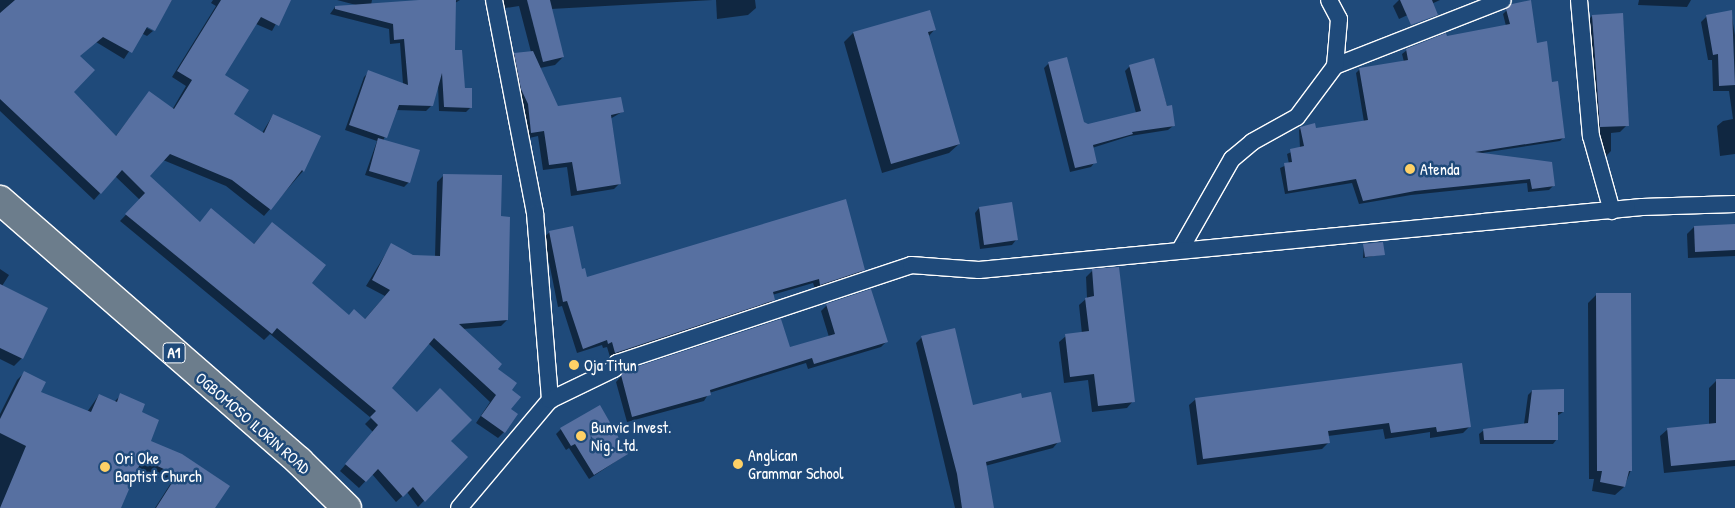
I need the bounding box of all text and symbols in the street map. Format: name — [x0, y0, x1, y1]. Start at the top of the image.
place label: Atenda — [1420, 159, 1459, 179]
marker: Atenda — [1404, 163, 1416, 175]
road number: A1 — [162, 340, 186, 366]
place label: Oja Titun — [584, 355, 637, 375]
marker: Oja Titun — [568, 359, 580, 371]
street label: OGBOMOSO ILORIN ROAD — [192, 368, 314, 478]
place label: Bunvic Invest. Nig. Ltd. — [591, 417, 671, 455]
marker: Bunvic Invest. Nig. Ltd. — [575, 430, 587, 442]
place label: Anglican Grammar School — [748, 445, 843, 483]
place label: Ori Oke Baptist Church — [115, 448, 202, 486]
marker: Anglican Grammar School — [732, 458, 744, 470]
marker: Ori Oke Baptist Church — [99, 461, 111, 473]

